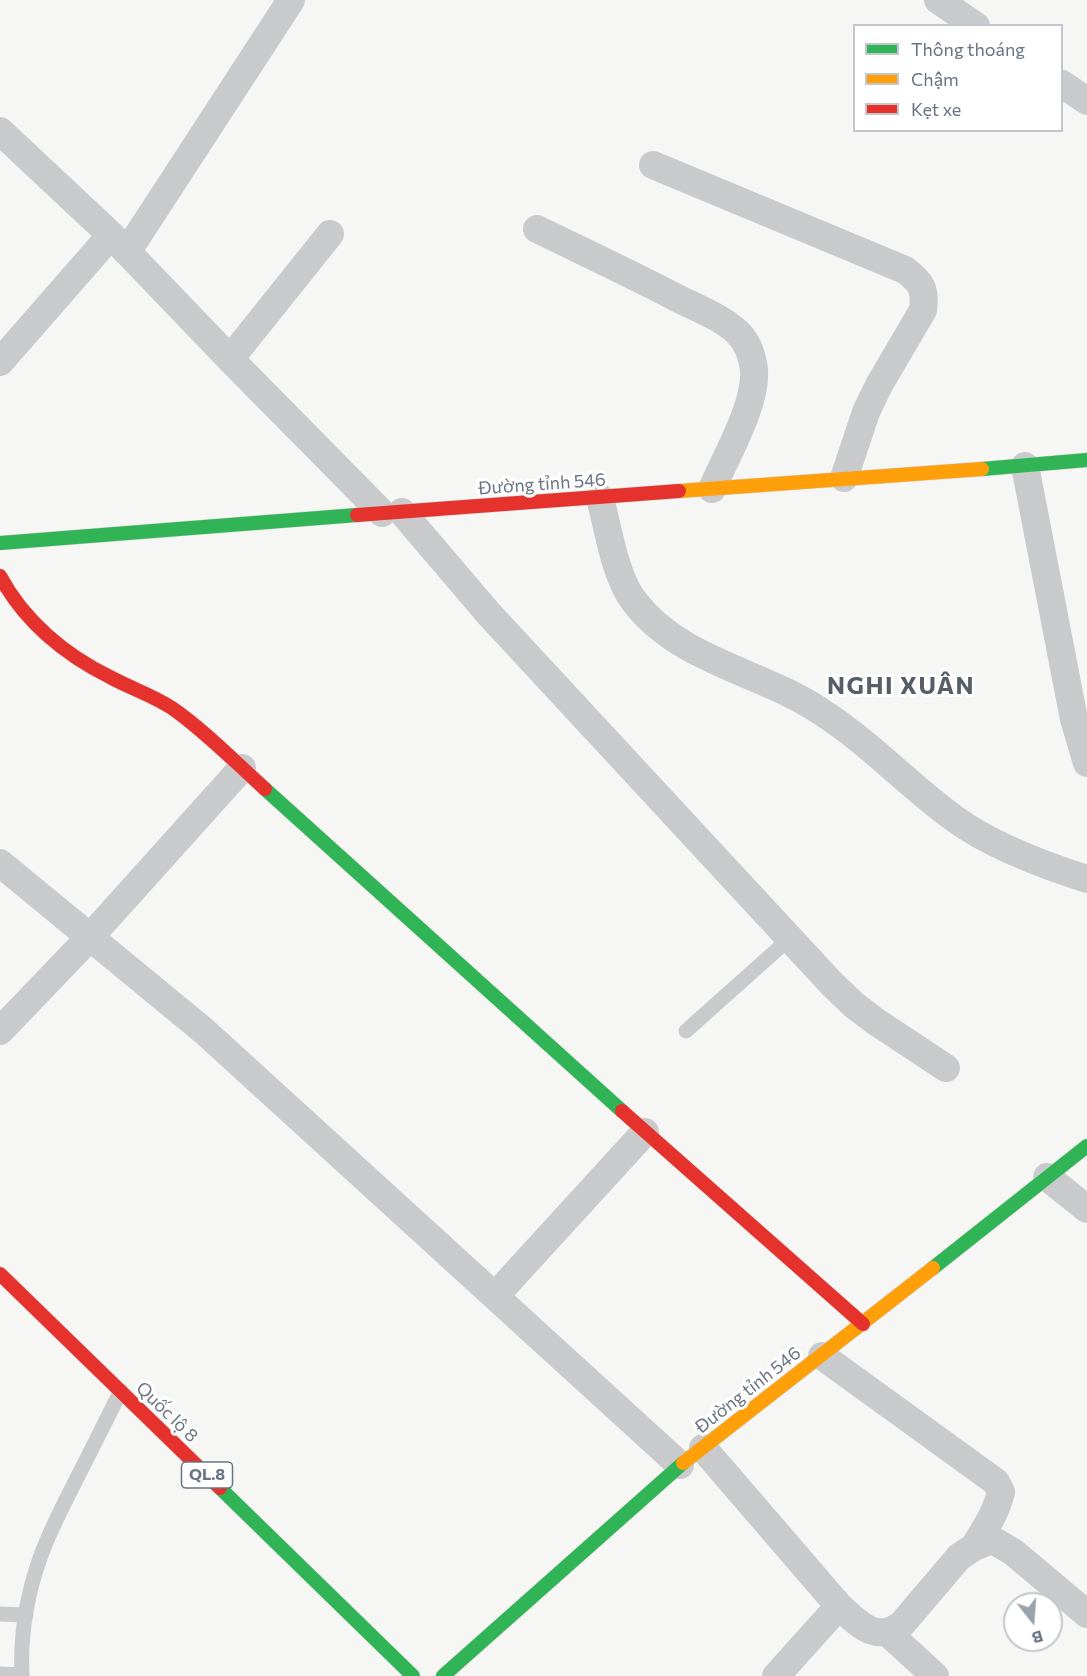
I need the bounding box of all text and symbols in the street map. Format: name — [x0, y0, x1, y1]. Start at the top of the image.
legend — [853, 24, 1063, 132]
text: Thông thoáng — [911, 38, 1025, 60]
text: Chậm — [911, 68, 959, 90]
text: Kẹt xe — [911, 98, 961, 120]
street label: Đường tỉnh 546 — [478, 469, 606, 499]
district label: NGHI XUÂN — [827, 672, 975, 700]
street label: Đường tỉnh 546 — [691, 1342, 805, 1438]
street label: Quốc lộ 8 — [132, 1377, 202, 1447]
road number: QL.8 — [182, 1462, 232, 1488]
north arrow — [1003, 1592, 1063, 1652]
text: B — [1030, 1627, 1046, 1648]

